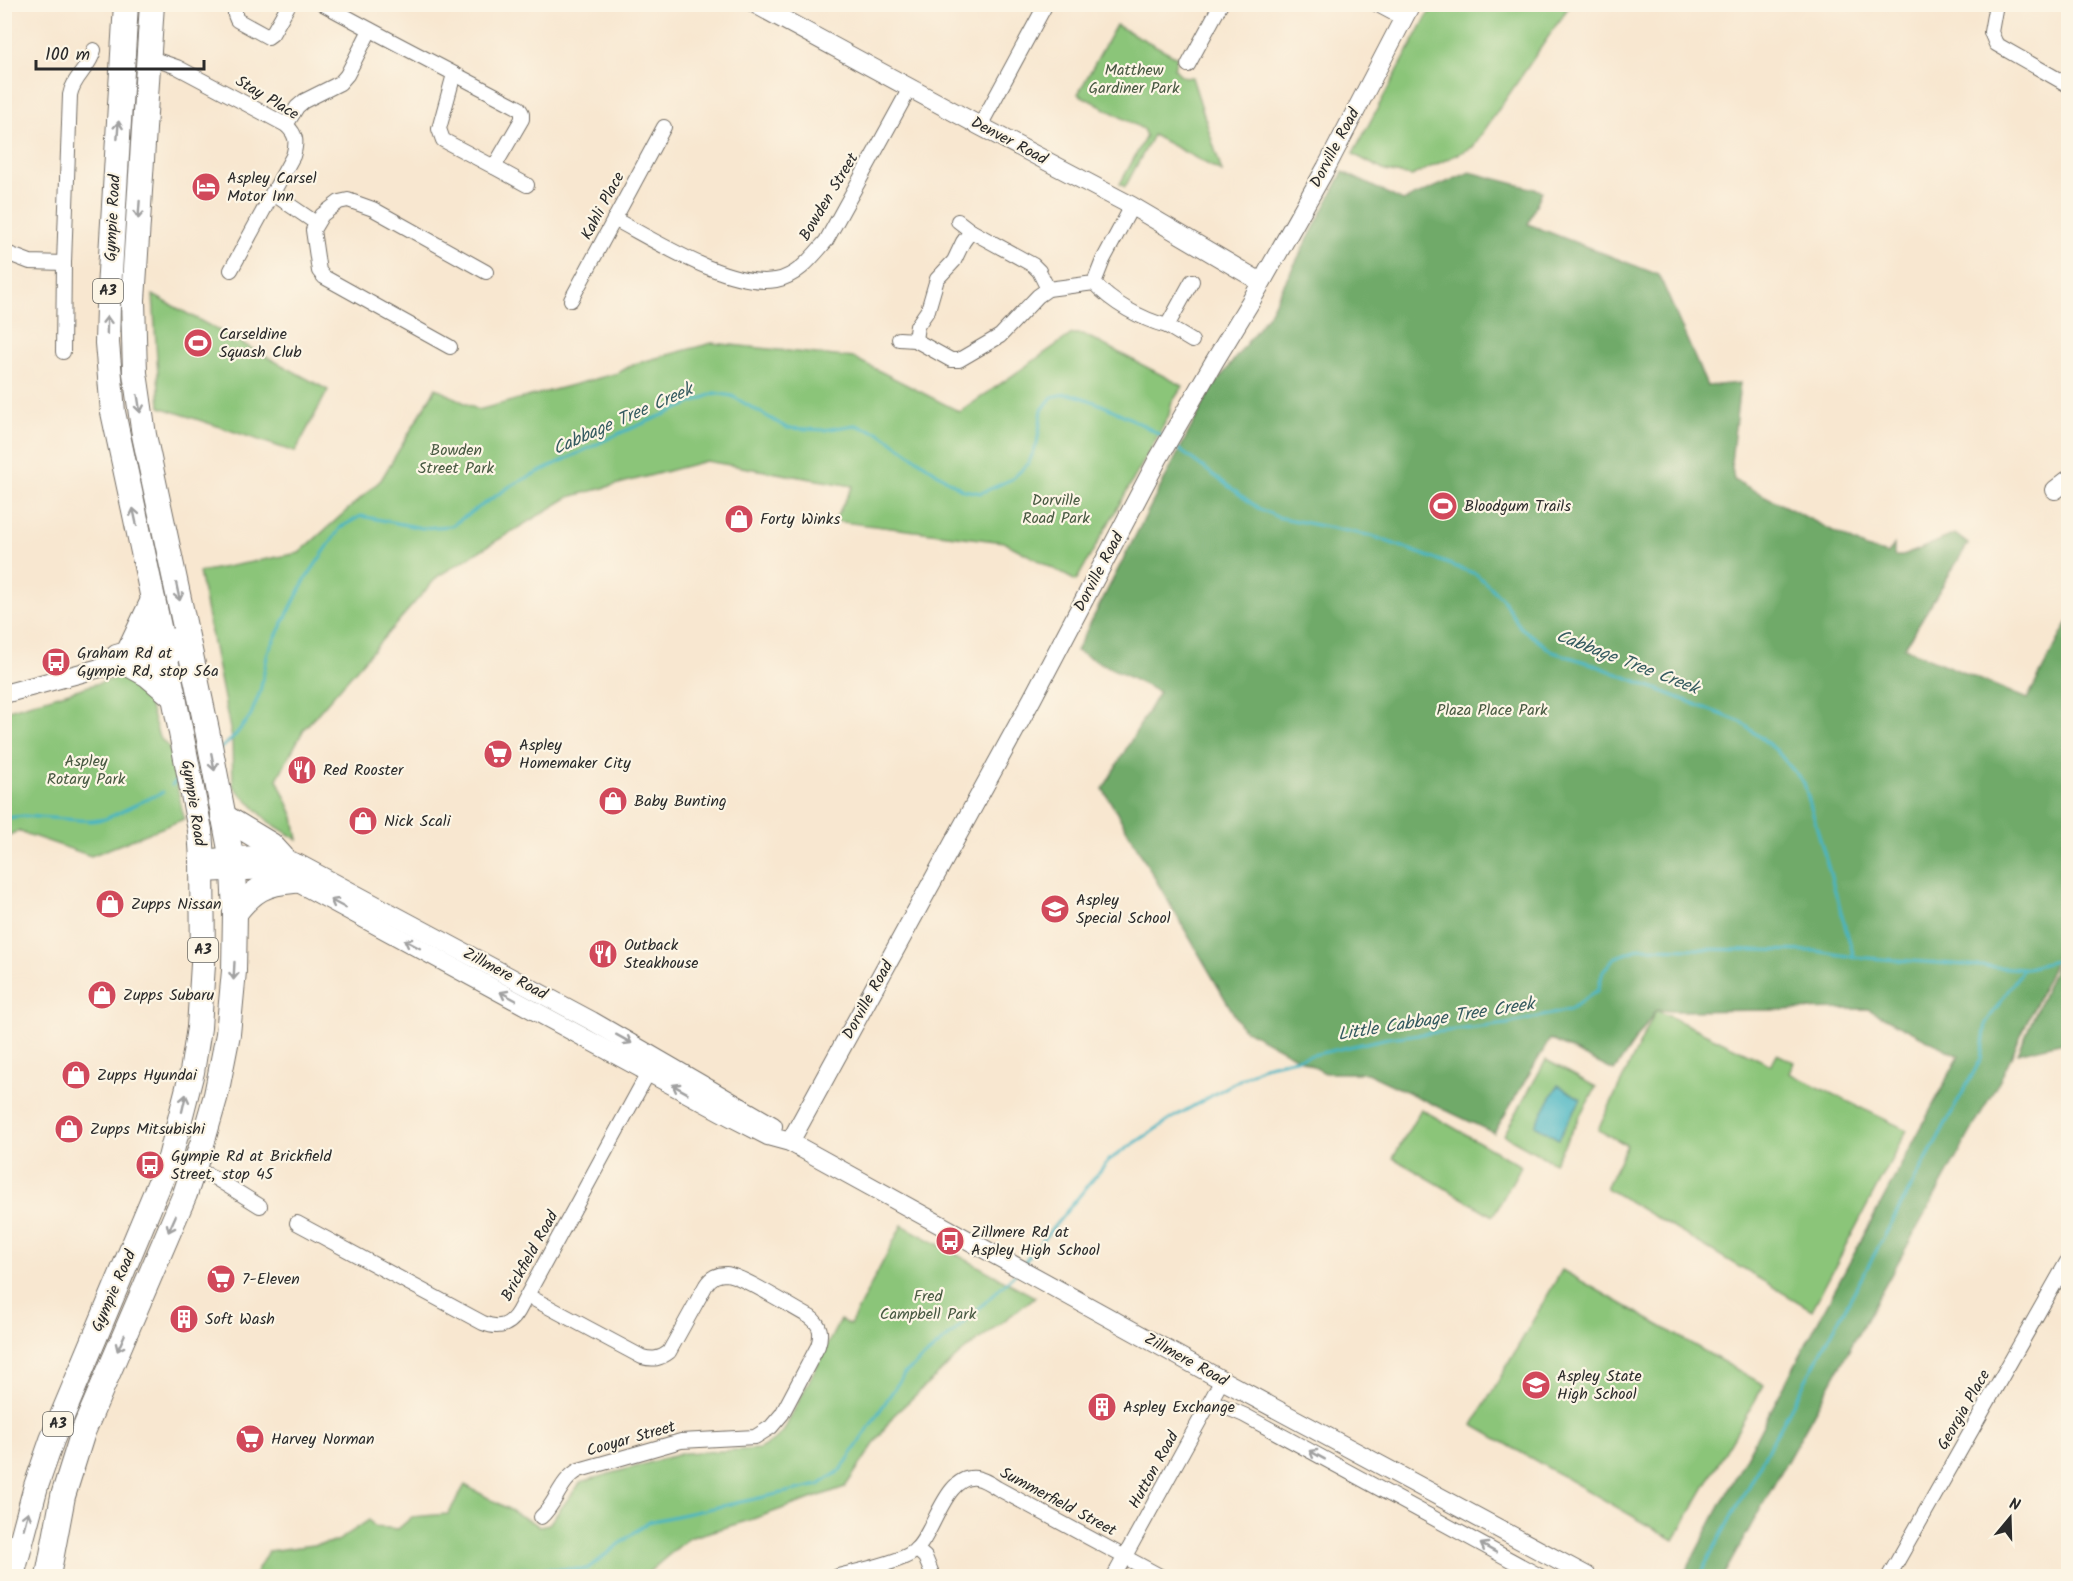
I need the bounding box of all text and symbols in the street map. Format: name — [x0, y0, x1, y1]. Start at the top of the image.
scale bar — [36, 33, 204, 71]
text: 100 m — [45, 41, 90, 70]
park label: Matthew Gardiner Park — [1089, 58, 1180, 101]
street label: Stay Place — [230, 69, 304, 127]
street label: Dorville Road — [1304, 103, 1367, 192]
street label: Denver Road — [966, 110, 1053, 172]
one-way arrow — [113, 121, 124, 141]
street label: Bowden Street — [793, 147, 866, 246]
place label: Aspley Carsel Motor Inn — [227, 166, 317, 209]
street label: Kahli Place — [575, 167, 631, 245]
hotel icon: Aspley Carsel Motor Inn — [190, 171, 222, 203]
street label: Gympie Road — [98, 173, 128, 262]
one-way arrow — [133, 199, 144, 219]
road number: A3 — [93, 279, 123, 303]
one-way arrow — [101, 315, 113, 335]
place label: Carseldine Squash Club — [219, 322, 302, 365]
sports icon: Carseldine Squash Club — [182, 327, 214, 359]
water label: Cabbage Tree Creek — [548, 375, 700, 464]
one-way arrow — [133, 394, 144, 413]
park label: Bowden Street Park — [418, 438, 494, 481]
park label: Dorville Road Park — [1022, 488, 1090, 531]
sports icon: Bloodgum Trails — [1427, 490, 1459, 522]
place label: Bloodgum Trails — [1464, 494, 1571, 519]
shop icon: Forty Winks — [723, 503, 755, 535]
place label: Forty Winks — [760, 507, 840, 532]
one-way arrow — [129, 508, 140, 528]
street label: Dorville Road — [1068, 527, 1131, 616]
one-way arrow — [173, 582, 184, 601]
water label: Cabbage Tree Creek — [1551, 622, 1705, 704]
place label: Graham Rd at Gympie Rd, stop 56a — [77, 641, 219, 684]
bus stop icon: Graham Rd at Gympie Rd, stop 56a — [40, 646, 72, 678]
park label: Plaza Place Park — [1437, 698, 1548, 723]
place label: Aspley Homemaker City — [519, 733, 631, 776]
supermarket icon: Aspley Homemaker City — [482, 738, 514, 770]
park label: Aspley Rotary Park — [47, 749, 126, 792]
one-way arrow — [208, 752, 219, 772]
restaurant icon: Red Rooster — [286, 754, 318, 786]
street label: Gympie Road — [174, 758, 212, 849]
place label: Red Rooster — [323, 758, 405, 783]
shop icon: Baby Bunting — [597, 785, 629, 817]
place label: Baby Bunting — [634, 789, 727, 814]
shop icon: Nick Scali — [347, 805, 379, 837]
place label: Nick Scali — [384, 809, 452, 834]
shop icon: Zupps Nissan — [94, 888, 126, 920]
place label: Aspley Special School — [1076, 888, 1171, 931]
place label: Zupps Nissan — [131, 892, 221, 917]
school or university icon: Aspley Special School — [1039, 893, 1071, 925]
one-way arrow — [329, 898, 347, 909]
place label: Outback Steakhouse — [624, 933, 698, 976]
road number: A3 — [188, 938, 218, 962]
one-way arrow — [403, 938, 421, 949]
restaurant icon: Outback Steakhouse — [587, 938, 619, 970]
street label: Zillmere Road — [458, 941, 553, 1007]
street label: Dorville Road — [836, 955, 901, 1044]
one-way arrow — [228, 961, 239, 981]
shop icon: Zupps Subaru — [86, 979, 118, 1011]
place label: Zupps Subaru — [123, 983, 215, 1008]
one-way arrow — [500, 990, 517, 1002]
water label: Little Cabbage Tree Creek — [1336, 990, 1539, 1050]
one-way arrow — [615, 1034, 633, 1045]
shop icon: Zupps Hyundai — [60, 1059, 92, 1091]
place label: Zupps Hyundai — [97, 1063, 198, 1088]
one-way arrow — [671, 1083, 689, 1094]
one-way arrow — [179, 1094, 191, 1113]
shop icon: Zupps Mitsubishi — [53, 1113, 85, 1145]
place label: Zupps Mitsubishi — [90, 1117, 206, 1142]
place label: Gympie Rd at Brickfield Street, stop 45 — [171, 1144, 332, 1187]
bus stop icon: Gympie Rd at Brickfield Street, stop 45 — [134, 1149, 166, 1181]
street label: Brickfield Road — [495, 1205, 566, 1306]
one-way arrow — [166, 1215, 177, 1233]
place label: Zillmere Rd at Aspley High School — [971, 1220, 1100, 1263]
bus stop icon: Zillmere Rd at Aspley High School — [934, 1225, 966, 1257]
street label: Gympie Road — [85, 1245, 144, 1336]
supermarket icon: 7-Eleven — [205, 1263, 237, 1295]
place label: 7-Eleven — [242, 1267, 300, 1292]
park label: Fred Campbell Park — [880, 1284, 977, 1327]
building icon: Soft Wash — [168, 1303, 200, 1335]
place label: Soft Wash — [205, 1307, 275, 1332]
street label: Zillmere Road — [1139, 1327, 1233, 1394]
one-way arrow — [115, 1333, 126, 1352]
place label: Aspley State High School — [1557, 1364, 1642, 1407]
street label: Georgia Place — [1931, 1365, 1997, 1455]
school or university icon: Aspley State High School — [1520, 1369, 1552, 1401]
building icon: Aspley Exchange — [1086, 1391, 1118, 1423]
place label: Aspley Exchange — [1123, 1395, 1235, 1420]
road number: A3 — [43, 1412, 73, 1436]
street label: Cooyar Street — [584, 1414, 679, 1464]
supermarket icon: Harvey Norman — [234, 1423, 266, 1455]
street label: Hutton Road — [1122, 1426, 1186, 1513]
place label: Harvey Norman — [271, 1427, 375, 1452]
one-way arrow — [1309, 1449, 1326, 1461]
street label: Summerfield Street — [995, 1461, 1121, 1544]
north arrow — [1980, 1488, 2040, 1548]
text: N — [2006, 1492, 2023, 1519]
one-way arrow — [21, 1511, 33, 1530]
one-way arrow — [1480, 1542, 1497, 1554]

